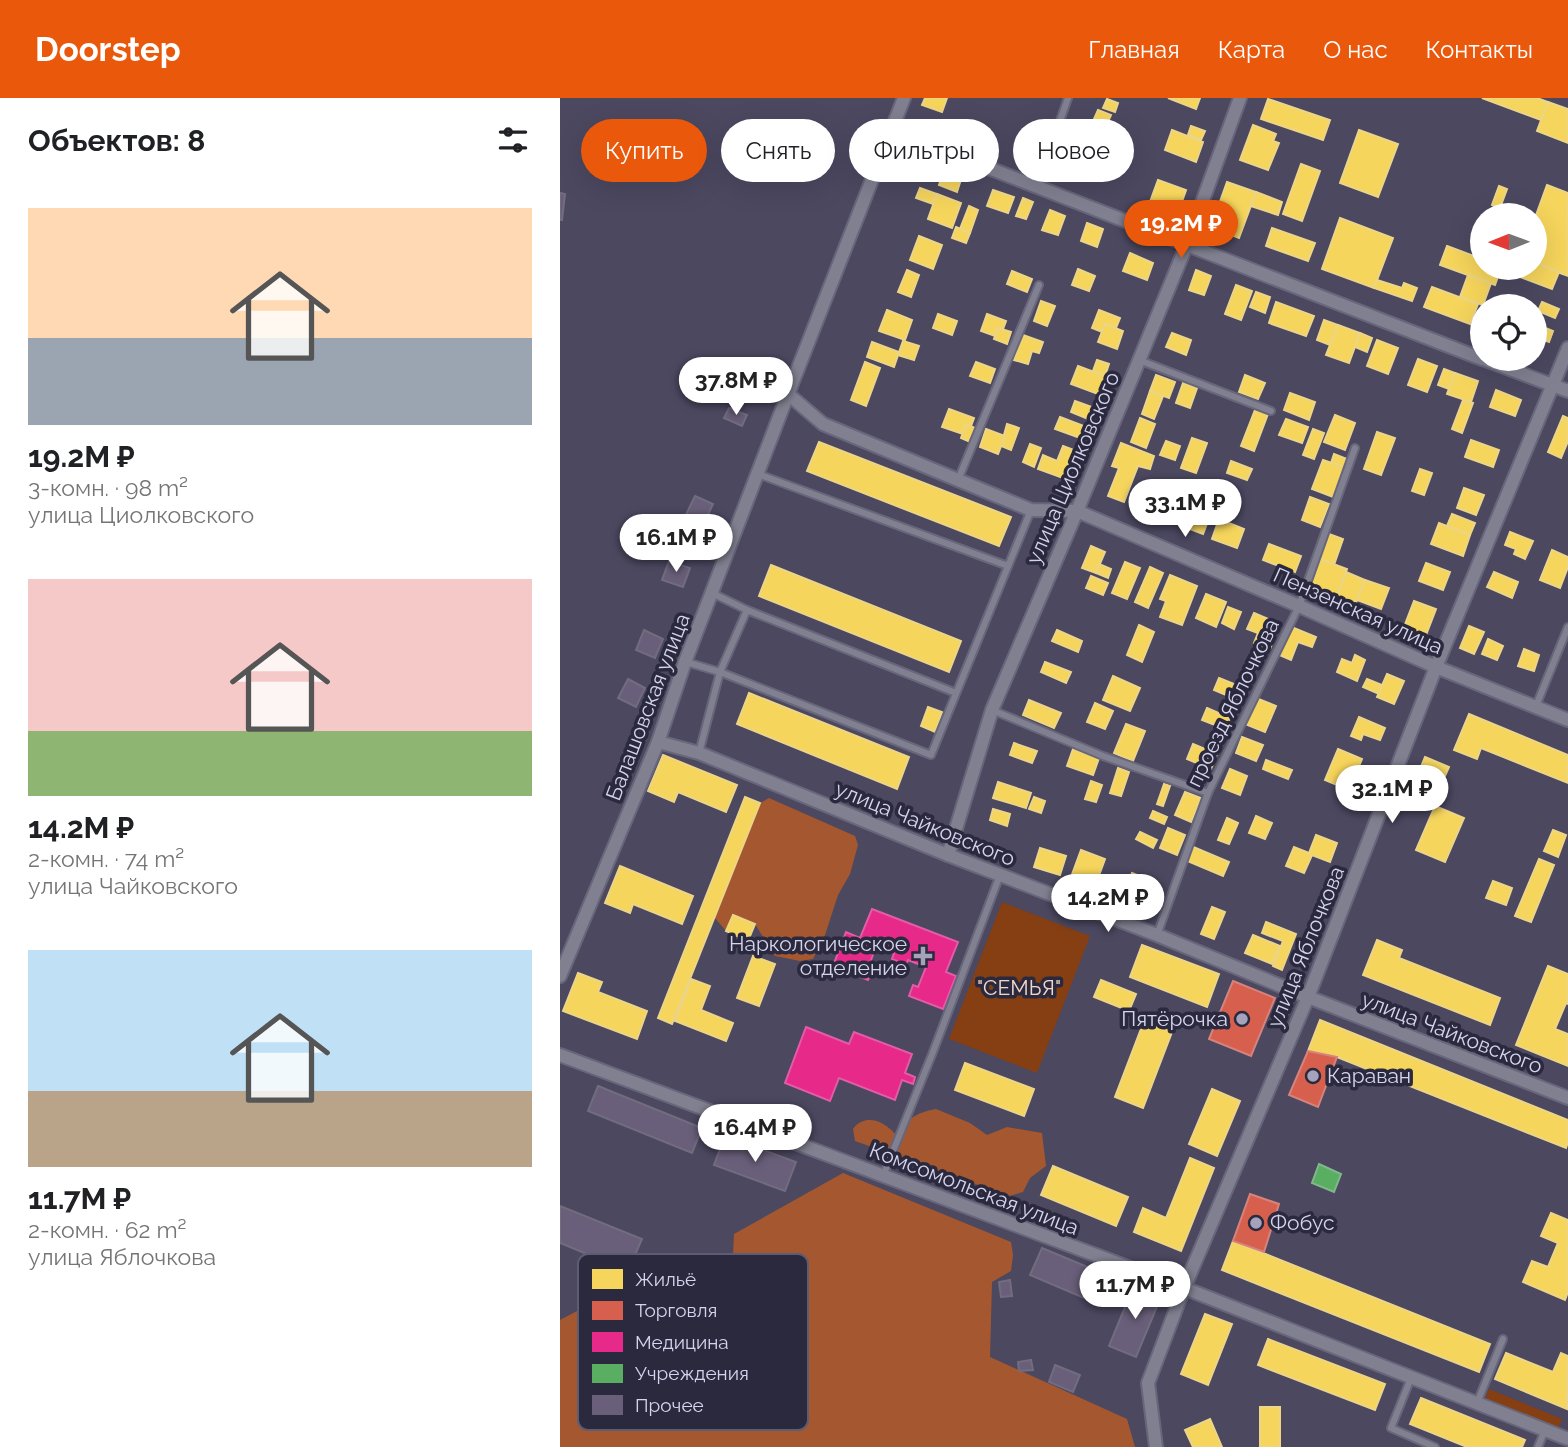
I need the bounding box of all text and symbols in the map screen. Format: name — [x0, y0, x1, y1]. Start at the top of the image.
text: Doorstep — [35, 30, 181, 69]
text: Главная — [1088, 35, 1180, 64]
text: Карта — [1218, 35, 1285, 64]
text: О нас — [1323, 35, 1388, 64]
text: Контакты — [1426, 35, 1533, 64]
chip: Купить — [581, 119, 707, 182]
chip: Снять — [721, 119, 835, 182]
chip: Фильтры — [849, 119, 999, 182]
chip: Новое — [1013, 119, 1134, 182]
icon: filters — [494, 121, 532, 159]
text: Объектов: 8 — [28, 123, 205, 158]
pin: 19.2M ₽ — [1116, 200, 1246, 260]
north arrow — [1470, 203, 1547, 280]
map controls — [1470, 203, 1547, 371]
text: 19.2M ₽ — [1140, 209, 1222, 236]
icon: home — [217, 253, 343, 379]
button: locate — [1470, 294, 1547, 371]
pin: 37.8M ₽ — [671, 358, 801, 417]
text: 37.8M ₽ — [695, 366, 777, 393]
street label: улица Циолковского — [1021, 368, 1124, 568]
text: 19.2M ₽ — [28, 439, 135, 474]
text: 3-комн. · 98 m² — [28, 474, 188, 501]
pin: 33.1M ₽ — [1120, 480, 1250, 539]
text: 33.1M ₽ — [1145, 488, 1225, 515]
text: улица Циолковского — [28, 501, 254, 528]
pin: 16.1M ₽ — [611, 514, 741, 574]
text: 16.1M ₽ — [636, 523, 716, 550]
street label: Пензенская улица — [1270, 562, 1447, 659]
street label: Балашовская улица — [600, 610, 695, 804]
street label: проезд Яблочкова — [1181, 615, 1284, 791]
icon: home — [217, 624, 343, 750]
pin: 32.1M ₽ — [1327, 766, 1457, 825]
text: 32.1M ₽ — [1351, 774, 1433, 801]
street label: улица Чайковского — [832, 776, 1019, 871]
text: 14.2M ₽ — [28, 810, 134, 845]
text: 2-комн. · 74 m² — [28, 845, 184, 872]
street label: улица Яблочкова — [1262, 863, 1349, 1031]
text: улица Чайковского — [28, 872, 238, 899]
pin: 14.2M ₽ — [1043, 874, 1173, 934]
text: 14.2M ₽ — [1067, 883, 1149, 910]
place label: Наркологическое отделение — [729, 931, 907, 980]
marker: Наркологическое отделение — [913, 946, 933, 966]
park label: "СЕМЬЯ" — [977, 975, 1061, 1000]
street label: улица Чайковского — [1358, 987, 1546, 1079]
icon: home — [217, 995, 343, 1121]
place label: Пятёрочка — [1121, 1006, 1228, 1031]
marker: Пятёрочка — [1234, 1011, 1250, 1027]
place label: Караван — [1327, 1063, 1411, 1088]
marker: Караван — [1305, 1068, 1321, 1084]
pin: 16.4M ₽ — [690, 1104, 820, 1164]
text: 16.4M ₽ — [714, 1113, 796, 1140]
street label: Комсомольская улица — [866, 1137, 1082, 1240]
text: 11.7M ₽ — [28, 1181, 131, 1216]
place label: Фобус — [1270, 1210, 1334, 1235]
marker: Фобус — [1248, 1215, 1264, 1231]
text: 2-комн. · 62 m² — [28, 1216, 186, 1243]
text: улица Яблочкова — [28, 1243, 216, 1270]
legend — [578, 1254, 808, 1430]
pin: 11.7M ₽ — [1070, 1262, 1200, 1321]
text: Жильё — [635, 1268, 696, 1290]
text: 11.7M ₽ — [1095, 1270, 1175, 1297]
text: Торговля — [635, 1299, 717, 1321]
text: Медицина — [635, 1331, 729, 1353]
text: Учреждения — [635, 1362, 749, 1384]
text: Прочее — [635, 1394, 704, 1416]

